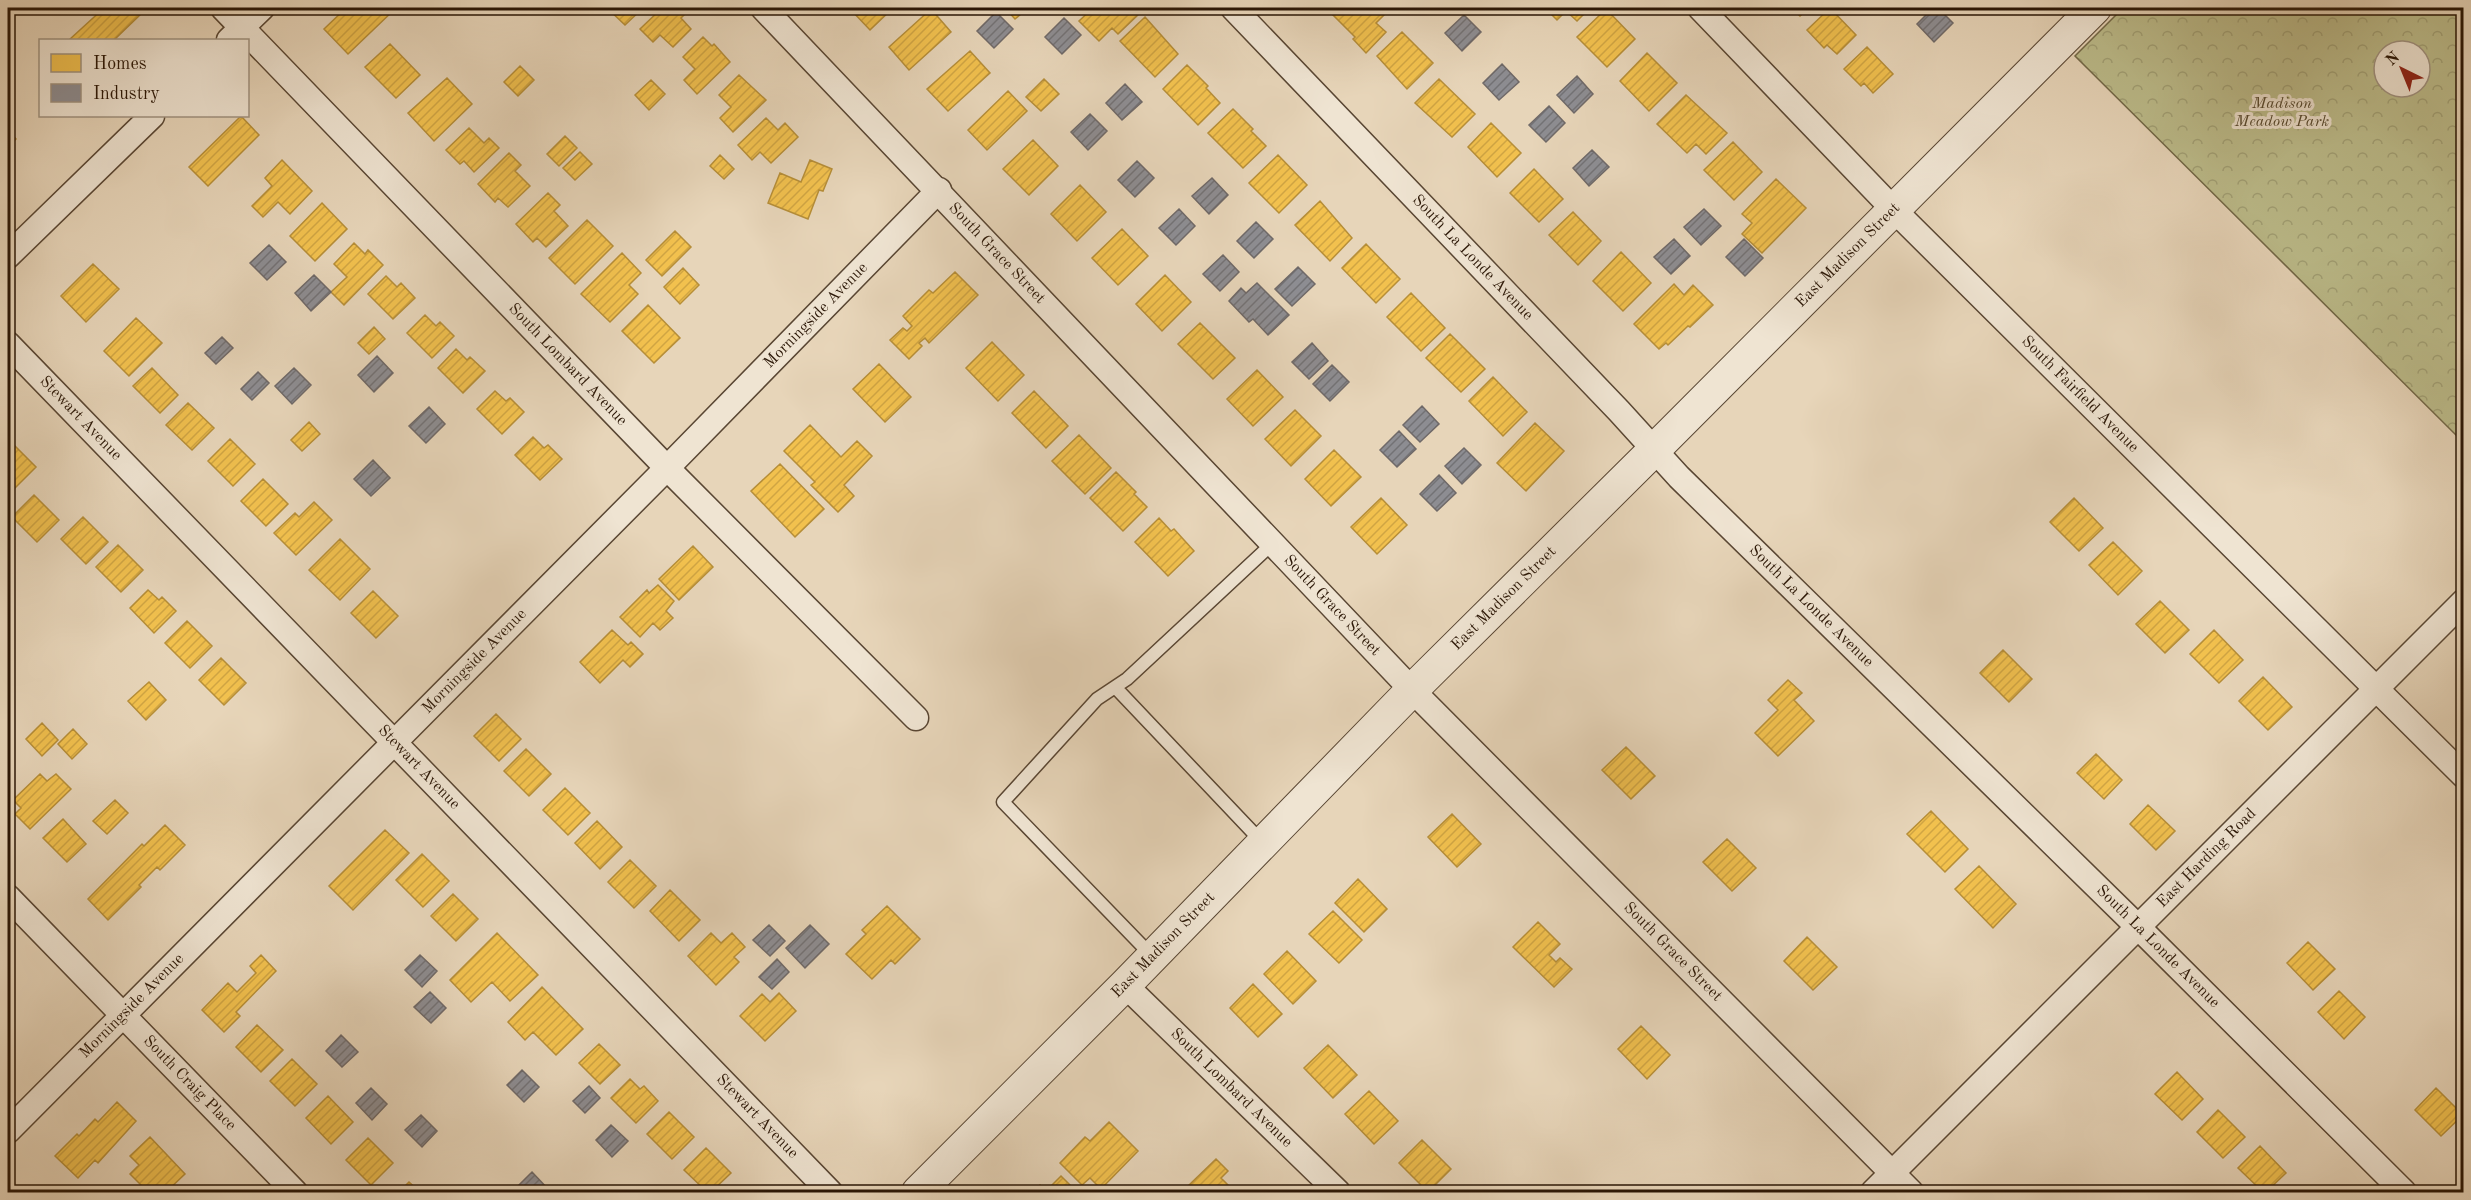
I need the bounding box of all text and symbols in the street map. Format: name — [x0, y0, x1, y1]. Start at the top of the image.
legend — [39, 39, 249, 117]
north arrow — [2372, 39, 2432, 99]
text: N — [2383, 49, 2404, 70]
text: Homes — [93, 55, 147, 73]
text: Industry — [93, 85, 160, 103]
park label: Madison Meadow Park — [2234, 96, 2329, 130]
street label: South La Londe Avenue — [1409, 192, 1536, 324]
street label: South Grace Street — [945, 200, 1048, 307]
street label: East Madison Street — [1793, 200, 1904, 311]
street label: Morningside Avenue — [761, 260, 871, 371]
street label: South Lombard Avenue — [505, 301, 630, 429]
street label: South Fairfield Avenue — [2018, 333, 2141, 456]
street label: Stewart Avenue — [36, 374, 124, 464]
street label: South La Londe Avenue — [1746, 542, 1876, 670]
street label: East Madison Street — [1449, 543, 1560, 654]
street label: South Grace Street — [1280, 552, 1383, 659]
street label: Morningside Avenue — [419, 606, 530, 717]
street label: Stewart Avenue — [375, 722, 463, 813]
street label: East Harding Road — [2154, 805, 2260, 911]
street label: South La Londe Avenue — [2093, 883, 2223, 1011]
street label: East Madison Street — [1109, 889, 1219, 1001]
street label: South Grace Street — [1620, 899, 1725, 1005]
street label: Morningside Avenue — [77, 951, 187, 1062]
street label: South Lombard Avenue — [1167, 1026, 1295, 1151]
street label: South Craig Place — [140, 1033, 239, 1134]
street label: Stewart Avenue — [713, 1071, 801, 1162]

